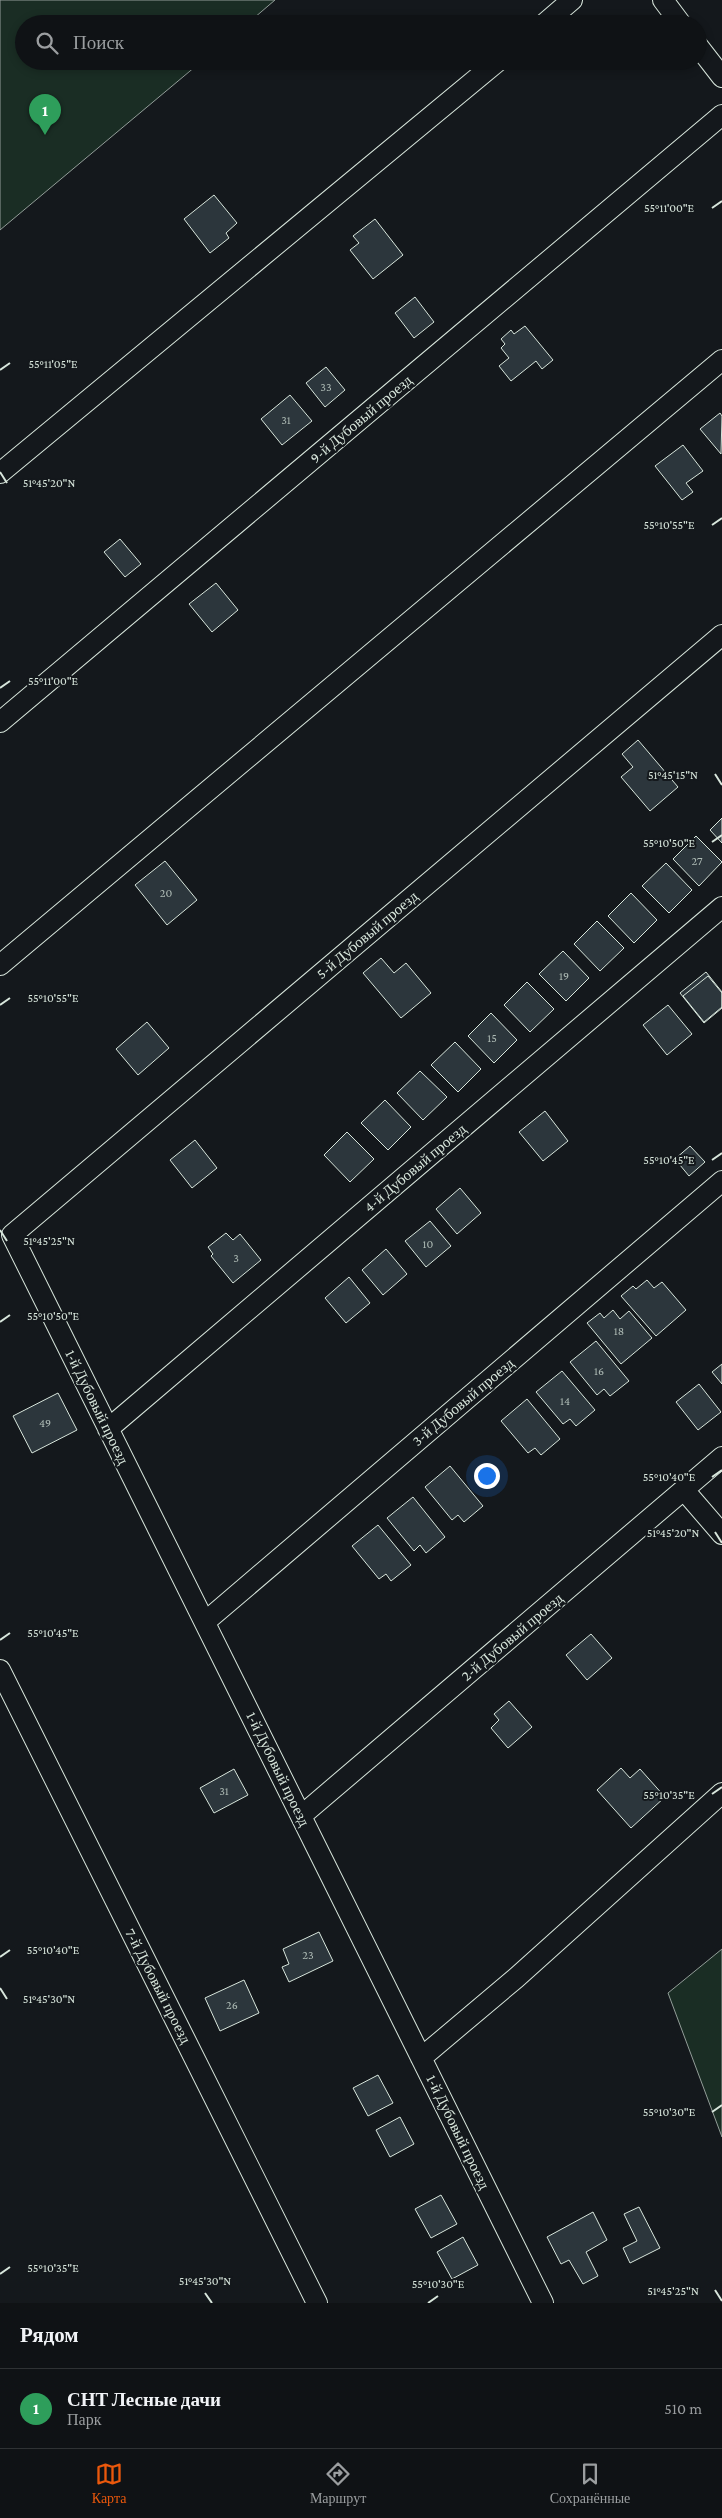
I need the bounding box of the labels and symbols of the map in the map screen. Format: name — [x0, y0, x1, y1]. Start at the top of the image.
pin: 1 — [29, 94, 61, 135]
text: 55°11'00"E — [644, 201, 695, 215]
text: 55°11'05"E — [28, 357, 78, 371]
street label: 9-й Дубовый проезд — [307, 372, 415, 466]
house number: 33 — [320, 380, 332, 394]
house number: 31 — [281, 413, 291, 427]
text: 51°45'20"N — [23, 476, 75, 490]
text: 55°10'55"E — [644, 518, 695, 532]
text: 55°11'00"E — [28, 674, 79, 688]
text: 51°45'15"N — [648, 768, 698, 782]
text: 55°10'50"E — [643, 836, 696, 850]
house number: 27 — [691, 854, 703, 868]
house number: 20 — [160, 886, 172, 900]
street label: 5-й Дубовый проезд — [313, 888, 421, 982]
house number: 19 — [559, 969, 569, 983]
text: 55°10'55"E — [28, 991, 79, 1005]
house number: 15 — [487, 1031, 497, 1045]
street label: 4-й Дубовый проезд — [361, 1121, 469, 1215]
text: 55°10'45"E — [643, 1153, 695, 1167]
text: 51°45'25"N — [23, 1234, 75, 1248]
house number: 10 — [423, 1237, 434, 1251]
house number: 3 — [233, 1251, 239, 1265]
text: 55°10'50"E — [27, 1309, 80, 1323]
house number: 18 — [614, 1324, 624, 1338]
street label: 1-й Дубовый проезд — [62, 1347, 132, 1467]
street label: 3-й Дубовый проезд — [409, 1355, 517, 1449]
house number: 16 — [594, 1364, 604, 1378]
house number: 14 — [560, 1394, 570, 1408]
house number: 49 — [39, 1416, 51, 1430]
your location — [474, 1463, 500, 1489]
text: 55°10'40"E — [643, 1470, 696, 1484]
text: 51°45'20"N — [647, 1526, 699, 1540]
street label: 2-й Дубовый проезд — [458, 1590, 566, 1684]
text: 55°10'45"E — [27, 1626, 79, 1640]
street label: 1-й Дубовый проезд — [243, 1709, 313, 1829]
house number: 31 — [219, 1784, 229, 1798]
text: 55°10'35"E — [643, 1788, 695, 1802]
street label: 7-й Дубовый проезд — [122, 1926, 194, 2047]
text: 55°10'40"E — [27, 1943, 80, 1957]
house number: 23 — [302, 1948, 314, 1962]
text: 51°45'30"N — [23, 1992, 75, 2006]
house number: 26 — [226, 1998, 238, 2012]
street label: 1-й Дубовый проезд — [423, 2072, 493, 2192]
text: 55°10'30"E — [643, 2105, 696, 2119]
text: 55°10'35"E — [27, 2261, 79, 2275]
text: 51°45'30"N — [179, 2274, 231, 2288]
text: 55°10'30"E — [412, 2277, 465, 2291]
text: 51°45'25"N — [647, 2284, 699, 2298]

